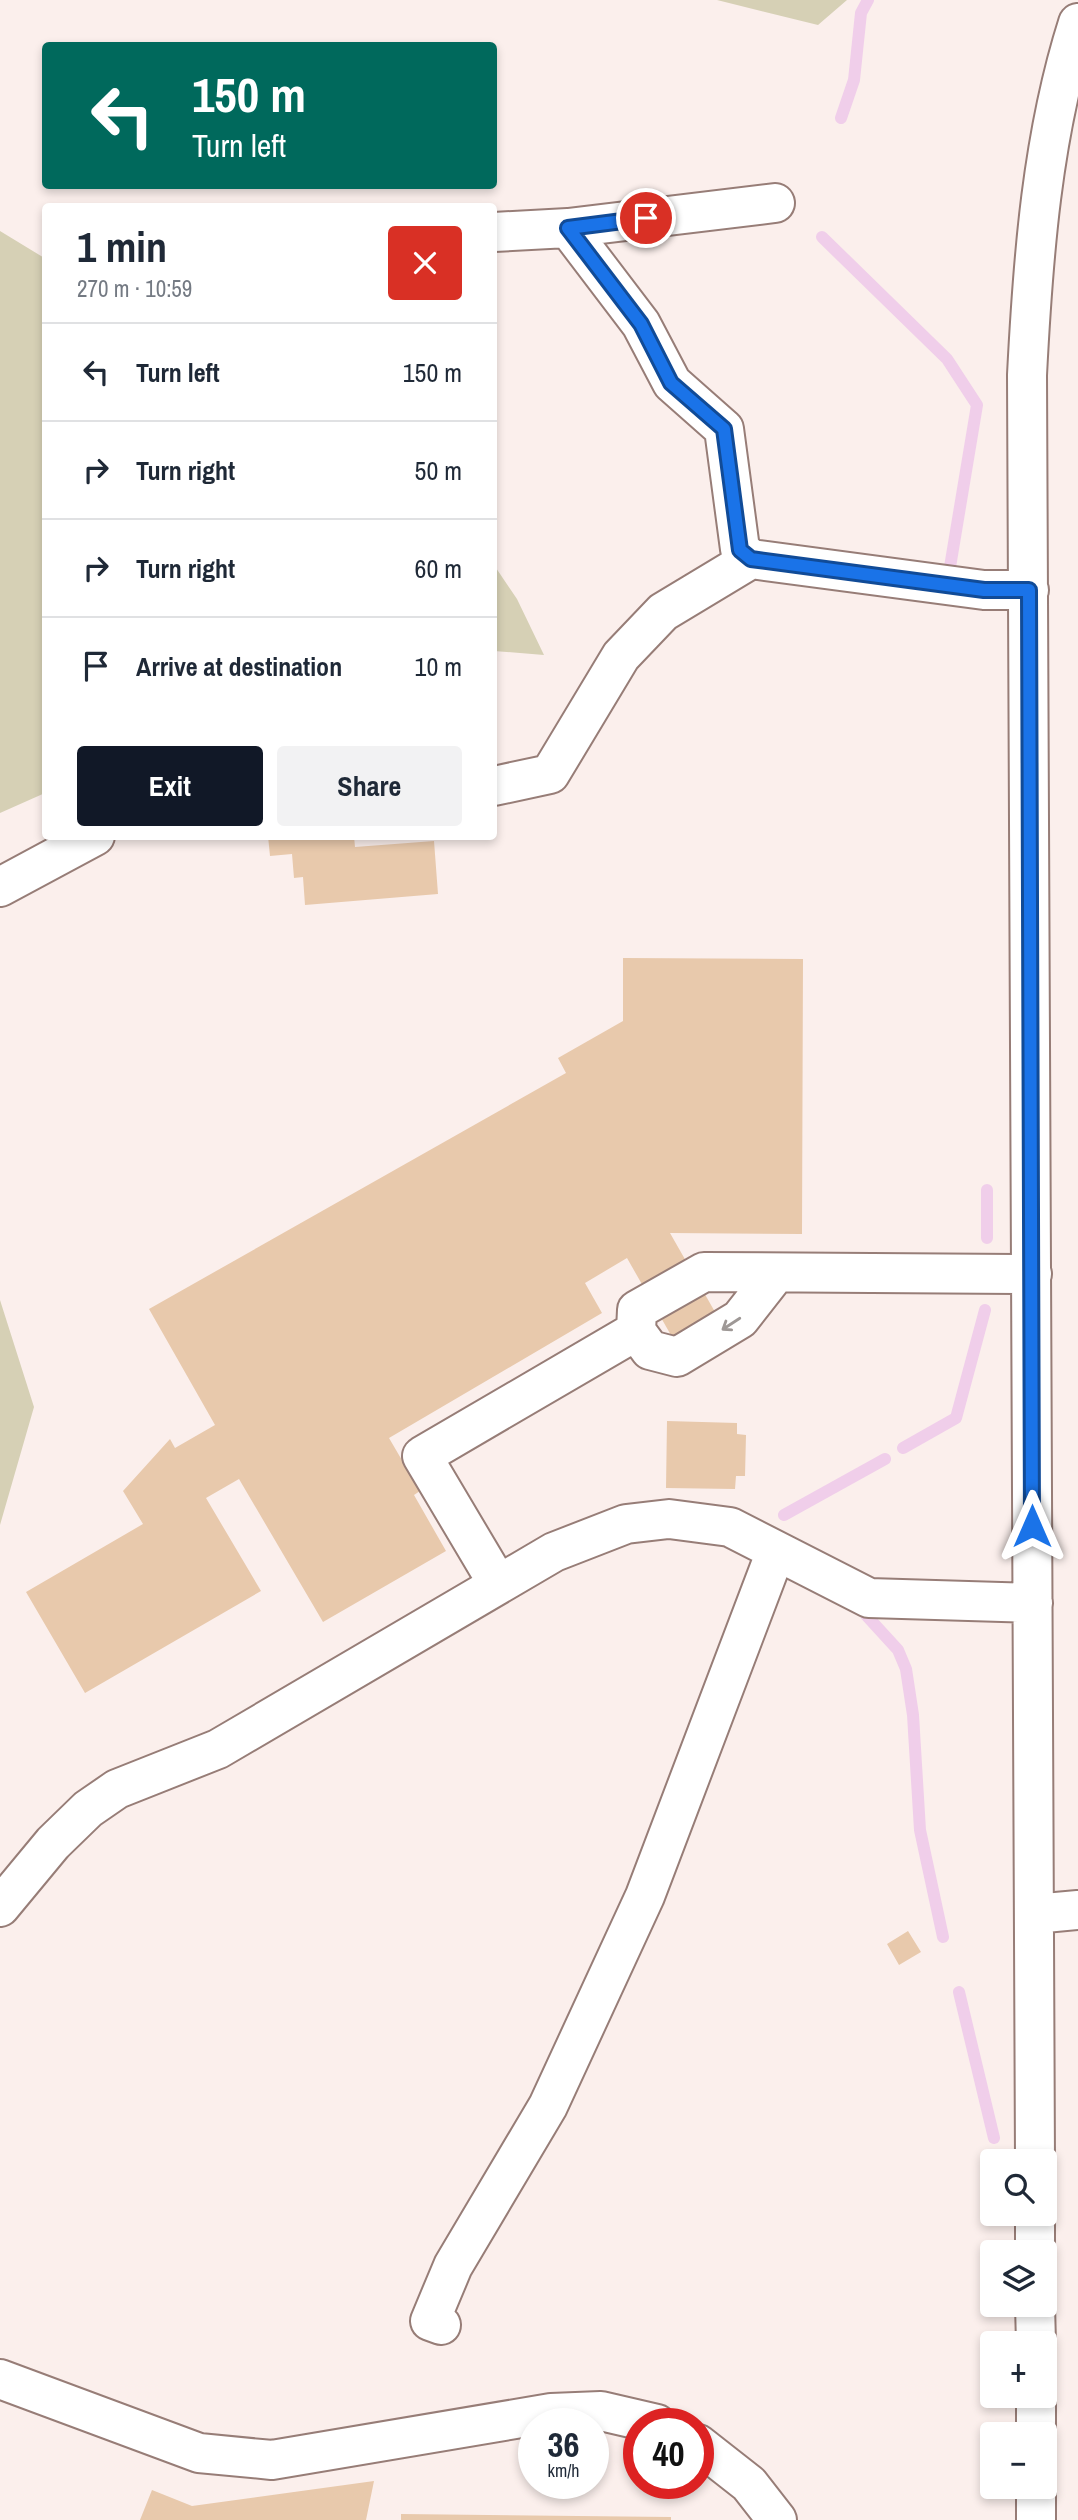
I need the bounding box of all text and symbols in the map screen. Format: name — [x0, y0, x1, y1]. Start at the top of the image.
text: 150 m — [192, 61, 306, 127]
icon: left — [77, 70, 168, 161]
text: Turn left — [192, 124, 286, 167]
pin — [616, 188, 676, 248]
icon: arrive — [627, 199, 665, 237]
text: 1 min — [77, 219, 167, 275]
button: close — [388, 226, 462, 300]
text: 270 m · 10:59 — [77, 273, 192, 304]
icon: left — [77, 353, 115, 391]
text: Turn left — [136, 355, 220, 390]
text: 150 m — [403, 355, 462, 390]
icon: right — [77, 451, 115, 489]
text: Turn right — [136, 453, 235, 488]
text: 50 m — [415, 453, 462, 488]
icon: right — [77, 549, 115, 587]
text: Turn right — [136, 551, 235, 586]
text: 60 m — [415, 551, 462, 586]
icon: arrive — [77, 647, 115, 685]
text: Arrive at destination — [136, 649, 342, 684]
text: 10 m — [415, 649, 462, 684]
button: Exit — [77, 746, 263, 826]
button: Share — [277, 746, 462, 826]
one-way arrow — [722, 1317, 741, 1332]
position arrow — [995, 1489, 1069, 1563]
map controls — [980, 2149, 1057, 2499]
button: search — [980, 2149, 1057, 2226]
button: layers — [980, 2240, 1057, 2317]
button: + — [980, 2331, 1057, 2408]
speed limit sign: 40 — [623, 2408, 714, 2499]
text: 36 — [548, 2421, 579, 2468]
button: − — [980, 2422, 1057, 2499]
text: km/h — [548, 2458, 580, 2483]

